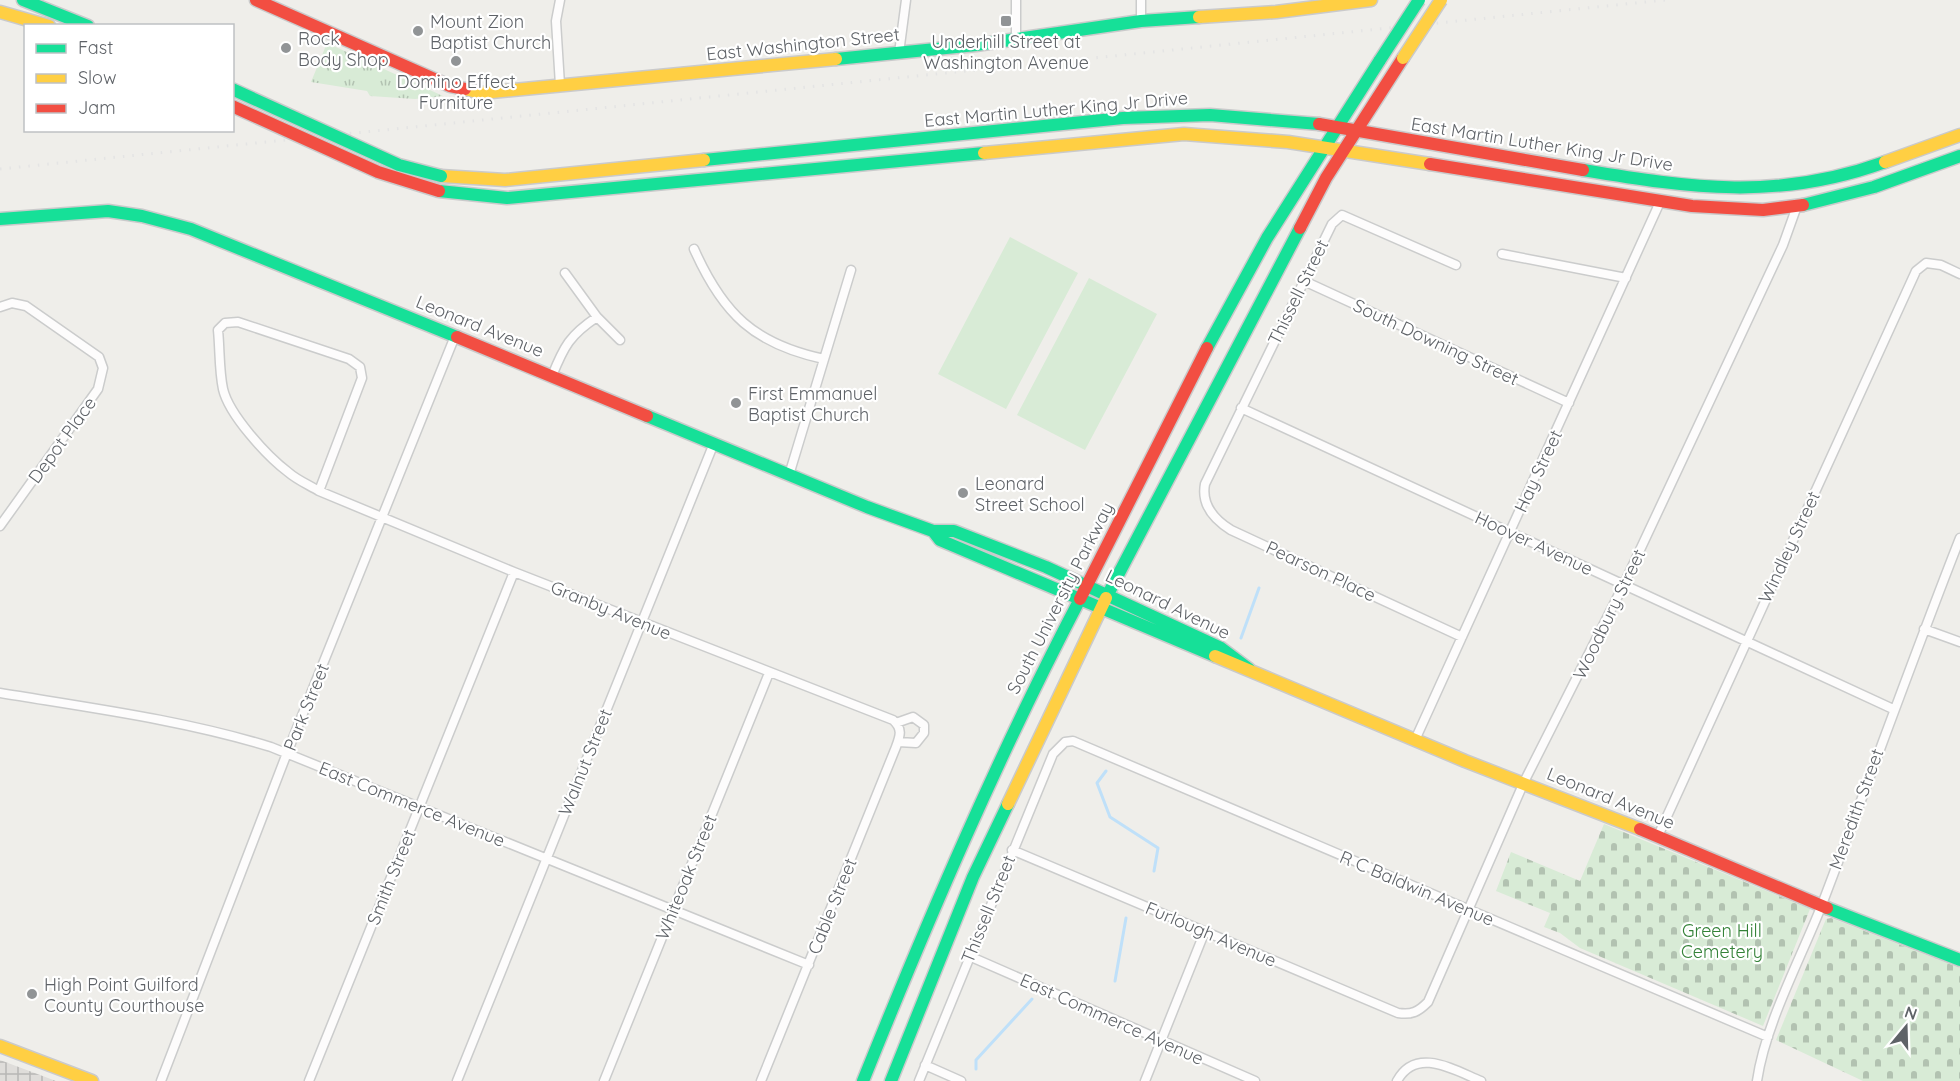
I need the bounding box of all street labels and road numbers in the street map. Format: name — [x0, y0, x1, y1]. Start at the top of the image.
street label: East Washington Street — [705, 22, 901, 66]
street label: East Martin Luther King Jr Drive — [923, 86, 1189, 132]
street label: East Martin Luther King Jr Drive — [1409, 112, 1675, 176]
street label: Thissell Street — [1263, 236, 1333, 348]
street label: Leonard Avenue — [413, 290, 547, 362]
street label: South Downing Street — [1350, 294, 1522, 390]
street label: Depot Place — [23, 392, 101, 488]
street label: Hay Street — [1509, 426, 1567, 516]
street label: Windley Street — [1753, 487, 1825, 607]
street label: South University Parkway — [1002, 498, 1118, 698]
street label: Hoover Avenue — [1471, 506, 1597, 580]
street label: Pearson Place — [1262, 536, 1380, 606]
street label: Woodbury Street — [1567, 545, 1651, 683]
street label: Leonard Avenue — [1102, 564, 1234, 644]
street label: Granby Avenue — [547, 575, 675, 645]
street label: Park Street — [278, 660, 334, 754]
street label: Walnut Street — [553, 705, 617, 819]
street label: Meredith Street — [1823, 745, 1889, 873]
street label: East Commerce Avenue — [316, 756, 508, 852]
street label: Leonard Avenue — [1544, 762, 1678, 834]
street label: Whiteoak Street — [650, 811, 722, 943]
street label: Smith Street — [361, 826, 421, 928]
street label: R C Baldwin Avenue — [1336, 845, 1498, 931]
street label: Thissell Street — [956, 852, 1020, 966]
street label: Cable Street — [802, 854, 862, 958]
street label: Furlough Avenue — [1142, 896, 1280, 972]
street label: East Commerce Avenue — [1017, 968, 1207, 1070]

